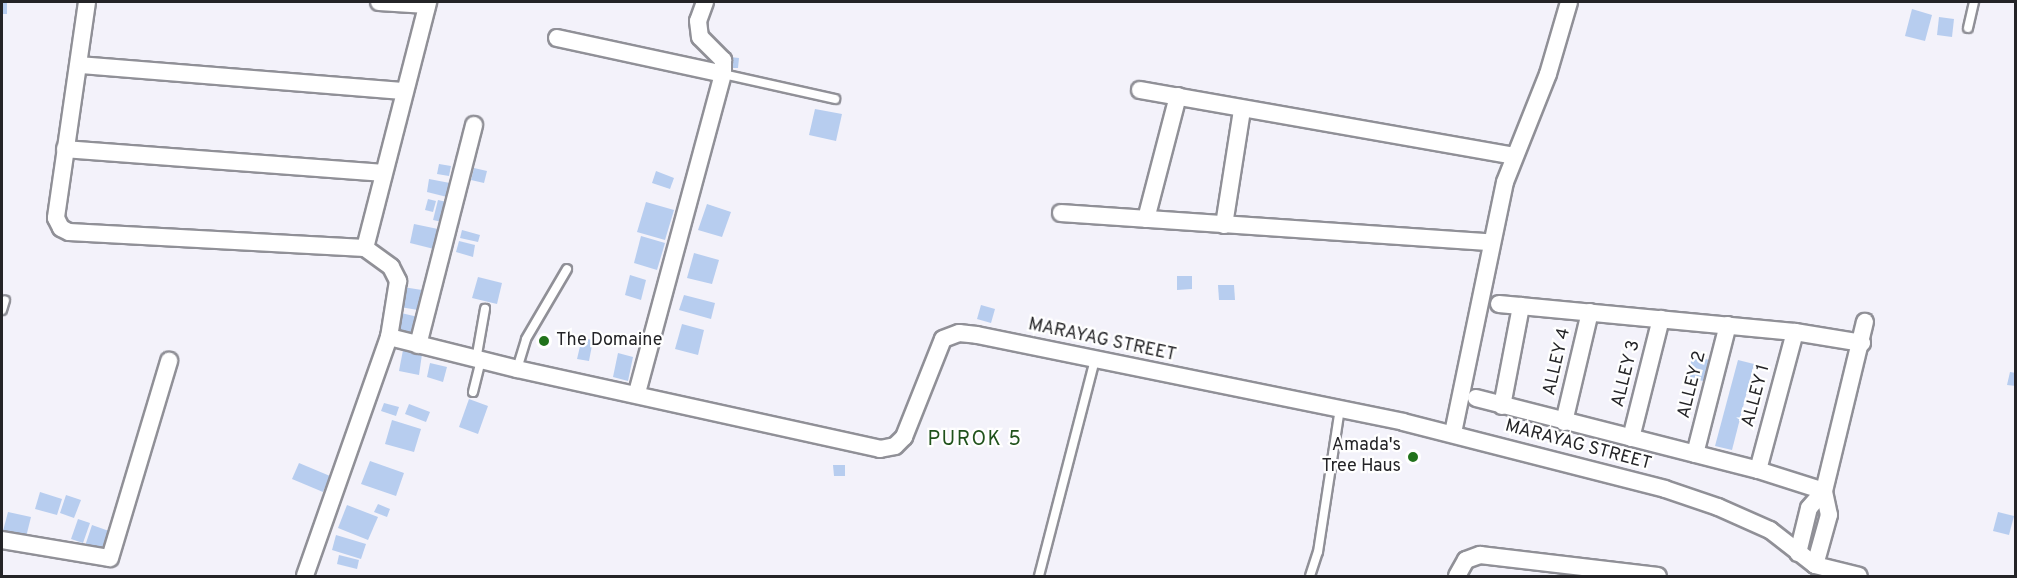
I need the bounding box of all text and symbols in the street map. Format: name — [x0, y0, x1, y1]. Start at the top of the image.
street label: MARAYAG STREET — [1026, 315, 1178, 367]
street label: ALLEY 4 — [1540, 326, 1576, 398]
place label: The Domaine — [556, 330, 662, 352]
marker: The Domaine — [537, 334, 551, 348]
street label: ALLEY 3 — [1608, 338, 1646, 410]
street label: ALLEY 2 — [1674, 349, 1712, 421]
street label: ALLEY 1 — [1738, 362, 1776, 430]
street label: MARAYAG STREET — [1502, 416, 1654, 476]
district label: PUROK 5 — [928, 428, 1022, 452]
place label: Amada's Tree Haus — [1322, 436, 1401, 478]
marker: Amada's Tree Haus — [1406, 450, 1420, 464]

